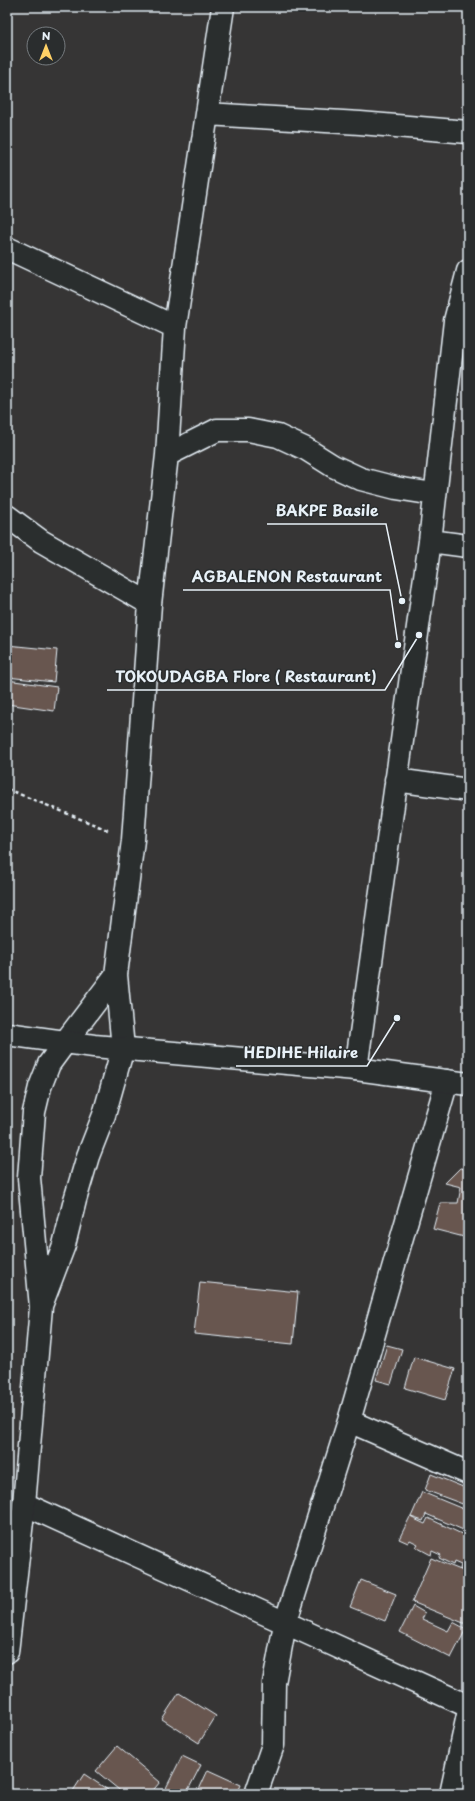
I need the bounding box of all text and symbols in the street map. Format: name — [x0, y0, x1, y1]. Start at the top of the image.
north arrow — [26, 26, 66, 66]
text: N — [42, 27, 51, 44]
callout: BAKPE Basile — [267, 497, 386, 524]
text: BAKPE Basile — [276, 498, 379, 521]
callout: AGBALENON Restaurant — [183, 563, 390, 590]
text: AGBALENON Restaurant — [192, 564, 382, 587]
callout: TOKOUDAGBA Flore ( Restaurant) — [107, 663, 385, 690]
text: TOKOUDAGBA Flore ( Restaurant) — [115, 664, 377, 687]
callout: HEDIHE Hilaire — [236, 1039, 367, 1066]
text: HEDIHE Hilaire — [244, 1040, 358, 1063]

